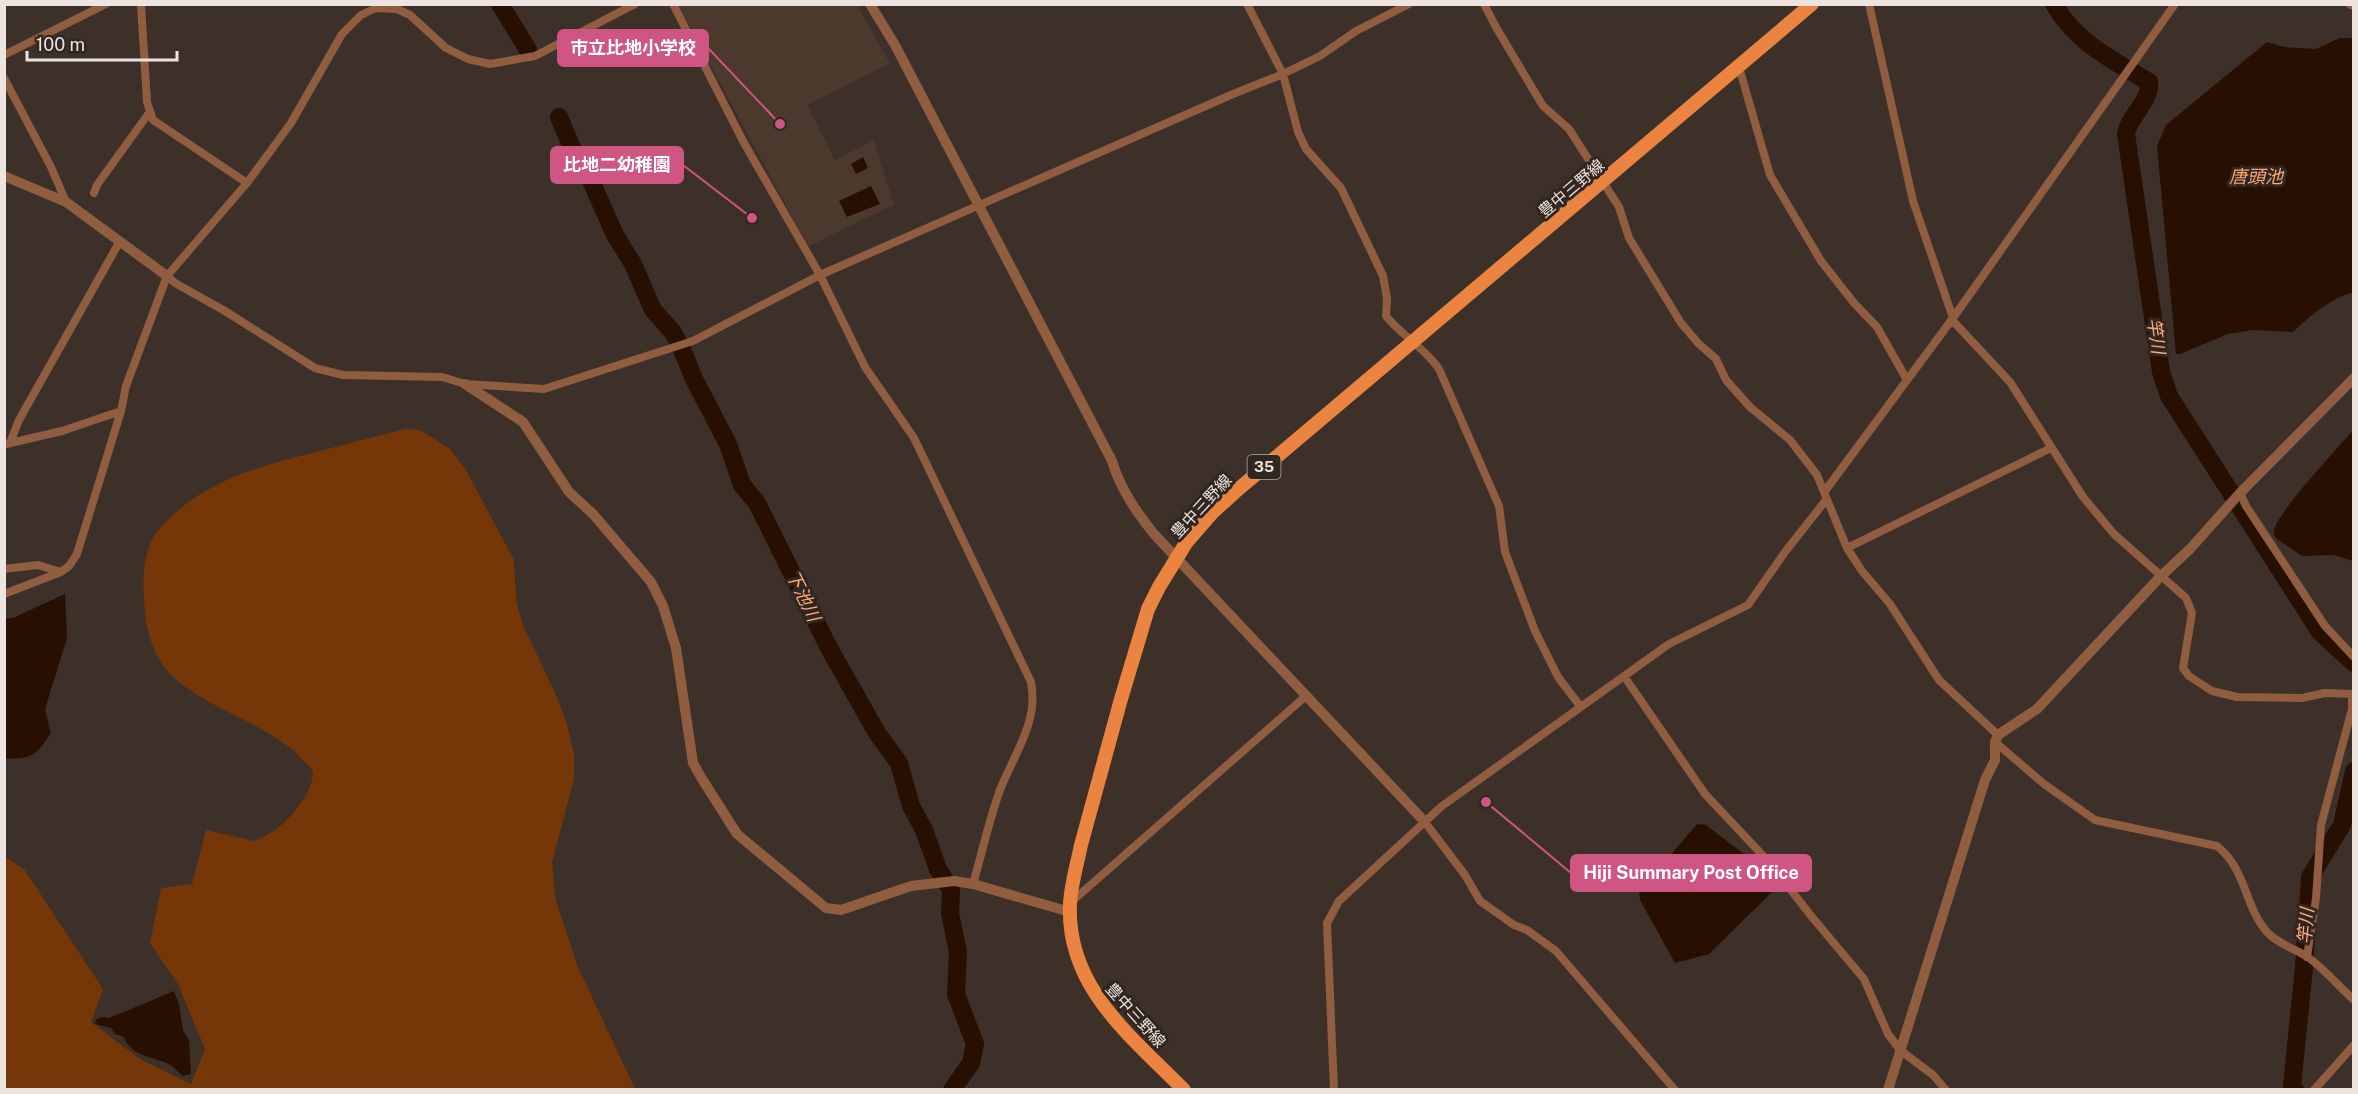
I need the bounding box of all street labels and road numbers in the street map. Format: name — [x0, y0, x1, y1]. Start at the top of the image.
street label: 豊中三野線 — [1535, 155, 1608, 221]
road number: 35 — [1248, 455, 1280, 479]
street label: 豊中三野線 — [1167, 471, 1236, 542]
street label: 豊中三野線 — [1102, 979, 1169, 1051]

